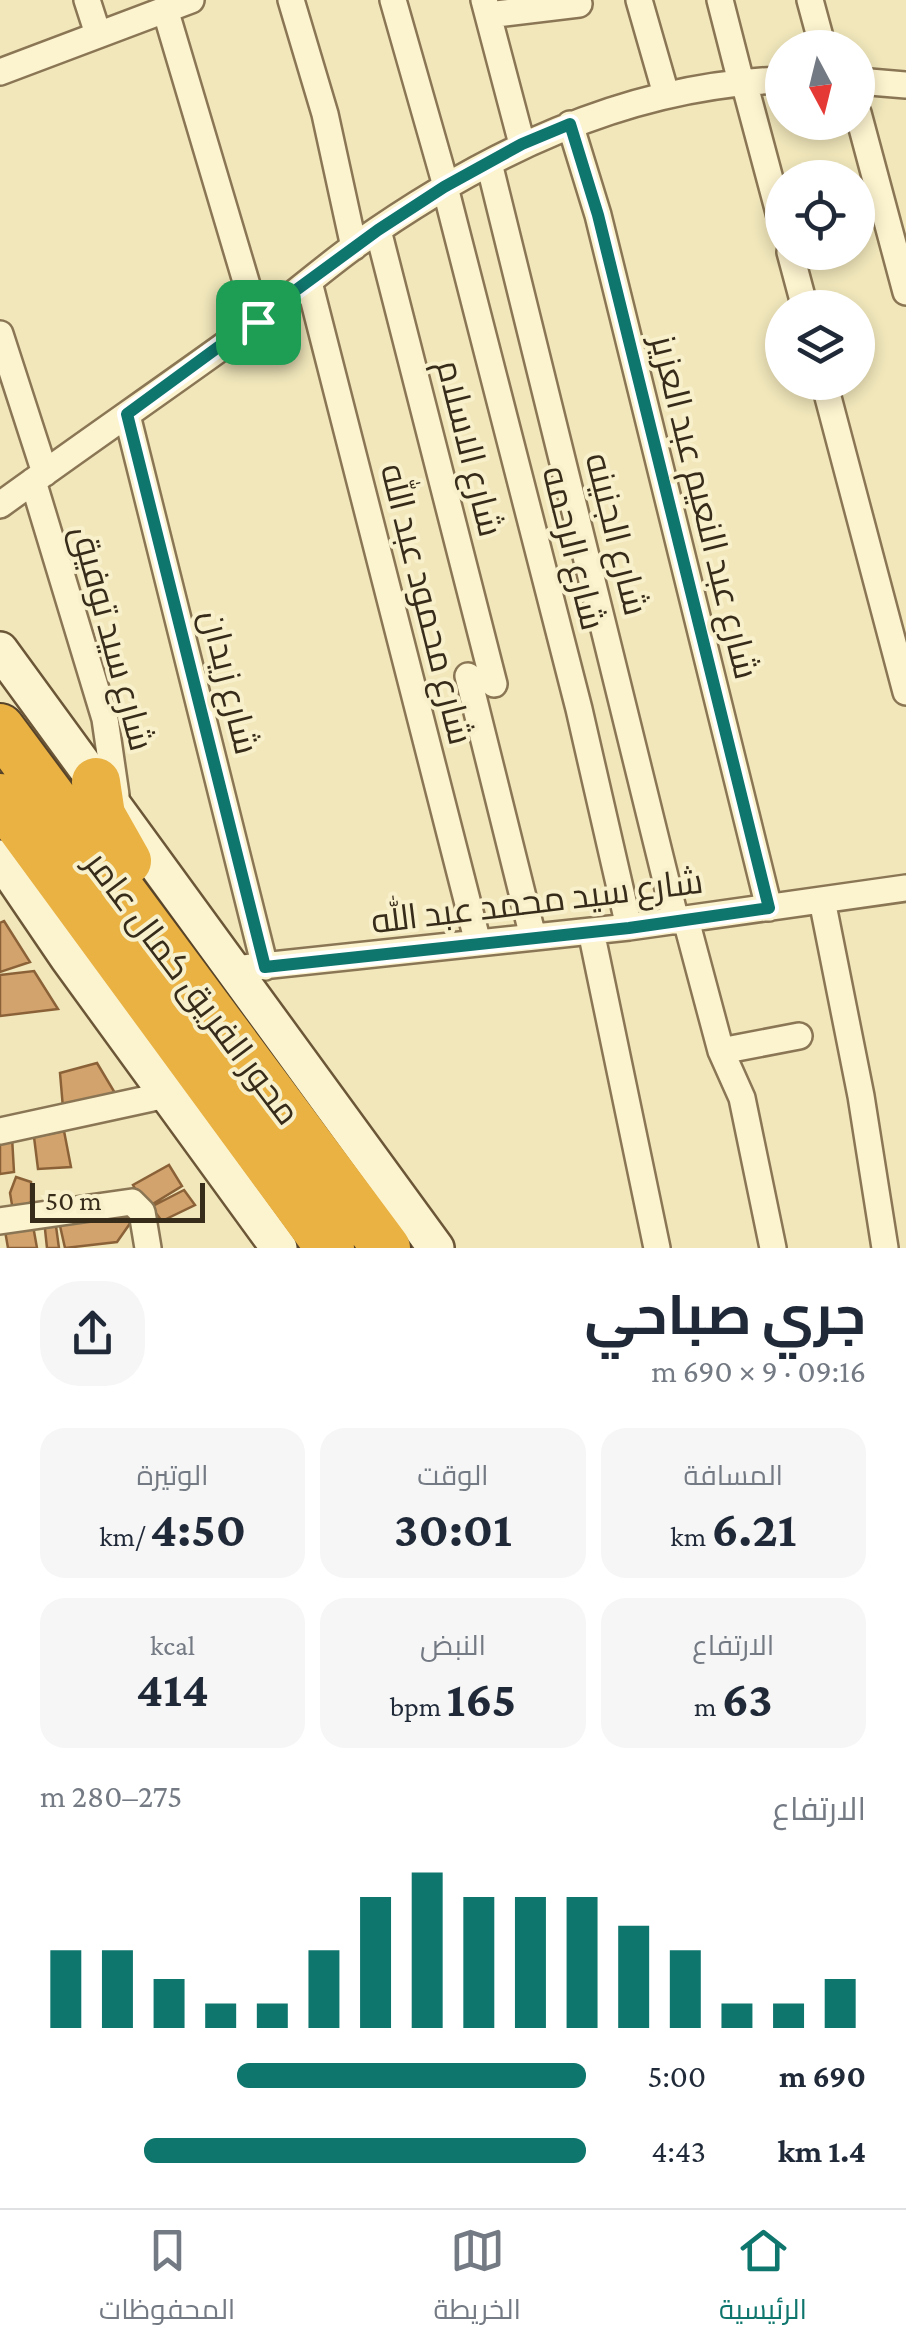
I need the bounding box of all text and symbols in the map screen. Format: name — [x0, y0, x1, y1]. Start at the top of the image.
north arrow — [765, 30, 875, 140]
map controls — [765, 30, 875, 400]
button: locate — [765, 160, 875, 270]
pin — [216, 280, 301, 365]
button: layers — [765, 290, 875, 400]
icon: arrive — [231, 295, 286, 350]
street label: شارع عبد النعيم عبد العزيز — [639, 329, 766, 684]
street label: شارع الاسلام — [425, 356, 510, 541]
street label: شارع الجنينه — [575, 449, 655, 620]
street label: شارع محمود عبد الله — [370, 459, 484, 749]
street label: شارع الرحمه — [531, 462, 613, 635]
street label: شارع سيد توفيق — [61, 521, 161, 756]
street label: شارع زيدان — [190, 606, 266, 759]
street label: محور الفريق كمال عامر — [75, 843, 308, 1134]
street label: شارع سيد محمد عبد الله — [368, 858, 706, 944]
scale bar — [30, 1178, 205, 1222]
text: 50 m — [45, 1185, 102, 1216]
button: share — [40, 1281, 145, 1386]
text: جري صباحي — [584, 1285, 866, 1346]
text: 09:16 · 9 × 690 m — [651, 1353, 866, 1389]
text: الوتيرة — [137, 1460, 209, 1491]
text: الوقت — [417, 1460, 489, 1491]
text: المسافة — [684, 1460, 783, 1491]
text: 4:50 — [150, 1501, 246, 1557]
text: 30:01 — [394, 1501, 512, 1557]
text: 6.21 — [711, 1501, 796, 1557]
text: /km — [99, 1521, 150, 1552]
text: km — [670, 1521, 711, 1552]
text: kcal — [150, 1630, 195, 1661]
text: النبض — [420, 1630, 486, 1661]
text: الارتفاع — [692, 1630, 774, 1661]
text: 414 — [136, 1661, 209, 1717]
text: 165 — [447, 1671, 516, 1727]
text: 63 — [722, 1671, 773, 1727]
text: bpm — [390, 1691, 447, 1722]
text: m — [694, 1691, 722, 1722]
text: 275–280 m — [40, 1778, 182, 1814]
text: الارتفاع — [772, 1791, 866, 1827]
text: 5:00 — [647, 2058, 706, 2094]
text: 690 m — [779, 2058, 866, 2094]
text: 4:43 — [651, 2133, 706, 2169]
text: 1.4 km — [778, 2133, 866, 2169]
tab: المحفوظات — [99, 2223, 235, 2335]
tab: الخريطة — [434, 2223, 521, 2335]
tab: الرئيسية — [719, 2223, 807, 2335]

